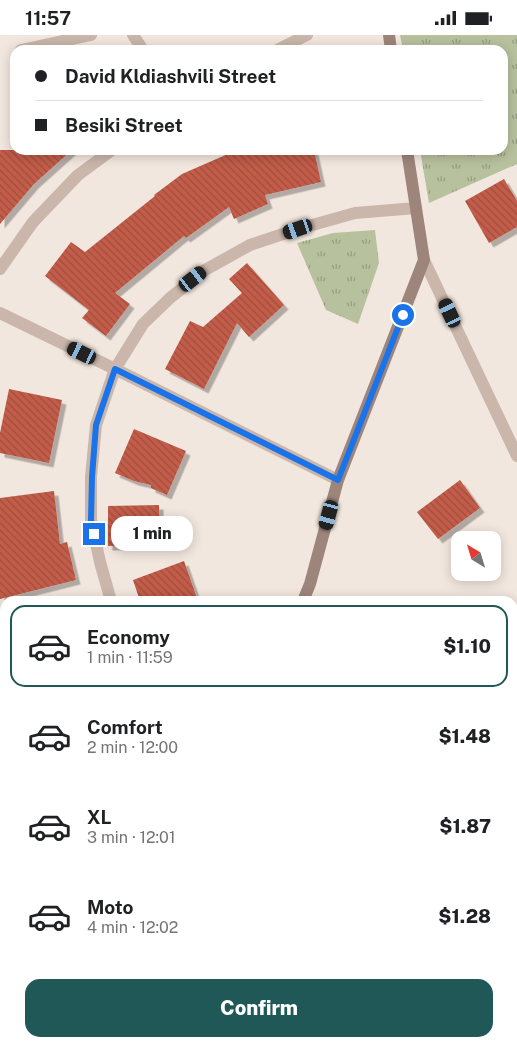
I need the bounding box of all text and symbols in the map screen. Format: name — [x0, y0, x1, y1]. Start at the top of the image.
text: 11:57 — [25, 7, 71, 29]
text: David Kldiashvili Street — [65, 65, 276, 87]
text: Besiki Street — [65, 114, 183, 136]
car — [281, 217, 314, 241]
car — [176, 264, 209, 294]
car — [436, 296, 463, 330]
route start — [392, 304, 414, 326]
car — [65, 340, 98, 366]
car — [317, 499, 340, 531]
callout: 1 min — [112, 517, 194, 551]
route end — [83, 523, 105, 545]
text: 1 min — [132, 524, 172, 543]
north arrow — [451, 531, 501, 581]
map controls — [451, 531, 501, 581]
icon: car — [27, 624, 72, 669]
text: Economy — [87, 626, 170, 648]
text: $1.10 — [443, 635, 491, 657]
text: 1 min · 11:59 — [87, 648, 173, 667]
icon: car — [27, 714, 72, 759]
text: Comfort — [87, 716, 163, 738]
text: $1.48 — [438, 725, 491, 747]
text: 2 min · 12:00 — [87, 738, 178, 757]
icon: car — [27, 804, 72, 849]
text: XL — [87, 806, 112, 828]
text: $1.87 — [439, 815, 491, 837]
text: 3 min · 12:01 — [87, 828, 175, 847]
icon: car — [27, 894, 72, 939]
text: Moto — [87, 896, 133, 918]
text: $1.28 — [438, 905, 491, 927]
text: 4 min · 12:02 — [87, 918, 178, 937]
button: Confirm — [25, 979, 493, 1037]

